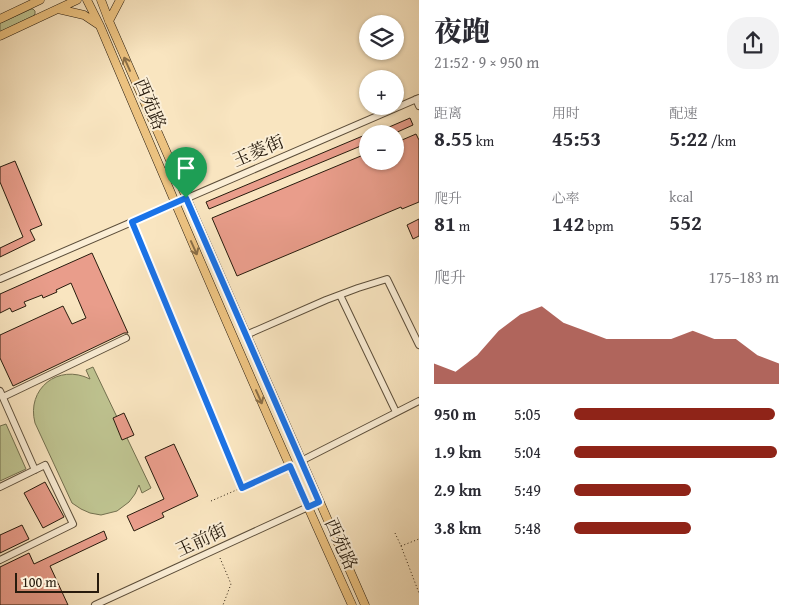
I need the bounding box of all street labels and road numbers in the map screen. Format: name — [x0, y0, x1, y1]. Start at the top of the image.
street label: 西苑路 — [127, 74, 173, 134]
street label: 玉菱街 — [228, 128, 288, 174]
street label: 西苑路 — [318, 514, 365, 574]
street label: 玉前街 — [171, 516, 231, 563]

